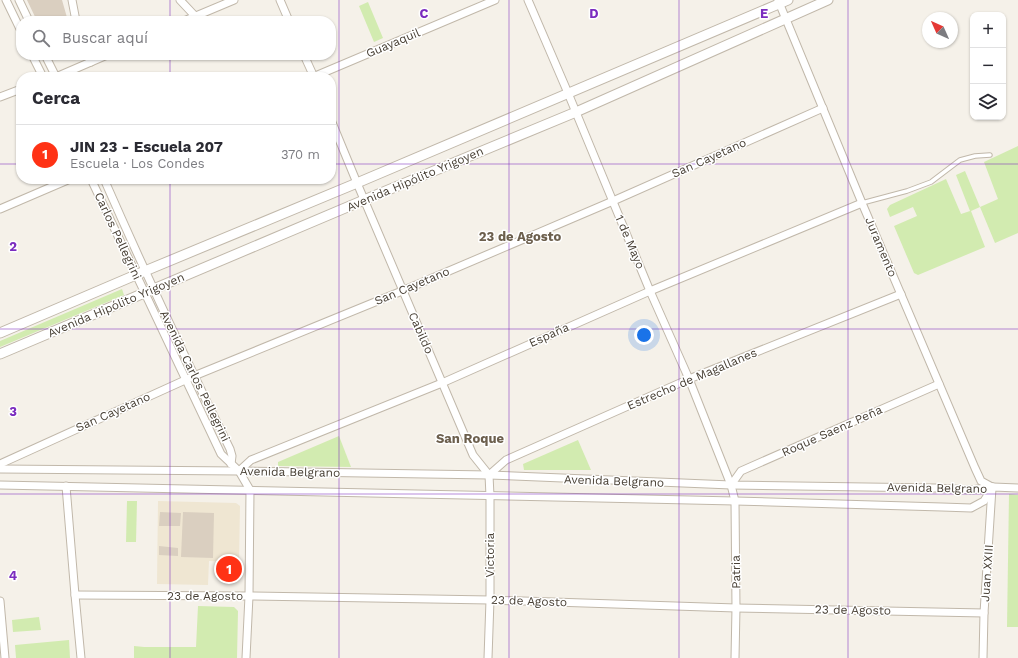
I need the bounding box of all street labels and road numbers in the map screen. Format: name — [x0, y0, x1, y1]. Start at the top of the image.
street label: Guayaquil — [364, 25, 422, 61]
street label: San Cayetano — [670, 135, 748, 181]
street label: Avenida Hipólito Yrigoyen — [345, 144, 485, 214]
street label: Carlos Pellegrini — [92, 190, 144, 282]
street label: 1 de Mayo — [612, 213, 648, 271]
street label: Juramento — [862, 215, 900, 279]
street label: San Cayetano — [372, 264, 452, 308]
street label: Avenida Hipólito Yrigoyen — [46, 270, 186, 340]
street label: Avenida Carlos Pellegrini — [157, 308, 233, 444]
street label: Cabildo — [406, 310, 436, 356]
street label: España — [527, 320, 571, 350]
street label: Estrecho de Magallanes — [625, 345, 759, 413]
street label: San Cayetano — [74, 389, 152, 435]
street label: Roque Saenz Peña — [780, 402, 885, 459]
street label: Avenida Belgrano — [240, 464, 340, 480]
street label: Avenida Belgrano — [564, 472, 664, 490]
street label: Avenida Belgrano — [887, 480, 987, 496]
street label: Victoria — [483, 532, 497, 577]
street label: Juan XXIII — [978, 544, 996, 602]
street label: Patria — [729, 555, 743, 589]
street label: 23 de Agosto — [167, 589, 243, 603]
street label: 23 de Agosto — [491, 593, 567, 609]
street label: 23 de Agosto — [815, 602, 891, 618]

